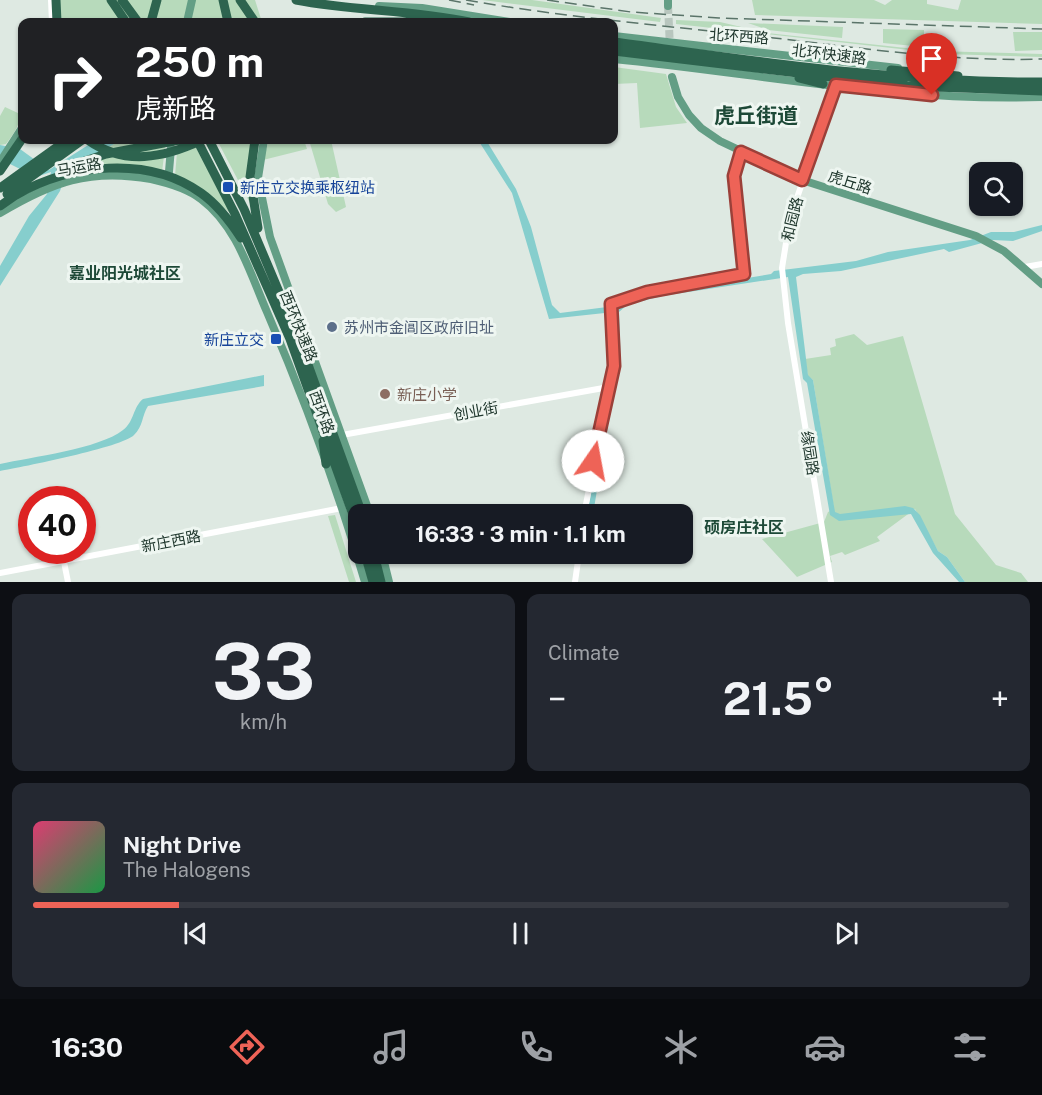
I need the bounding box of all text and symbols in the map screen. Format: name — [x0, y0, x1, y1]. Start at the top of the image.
street label: 北环西路 — [708, 25, 770, 47]
pin — [906, 33, 957, 95]
text: 250 m — [135, 37, 264, 86]
street label: 北环快速路 — [791, 41, 867, 67]
icon: right — [36, 42, 114, 120]
icon: arrive — [915, 42, 948, 75]
text: 虎新路 — [135, 92, 216, 124]
district label: 虎丘街道 — [714, 103, 798, 128]
street label: 马运路 — [55, 155, 103, 179]
map controls — [969, 162, 1023, 216]
button: search — [969, 162, 1023, 216]
street label: 虎丘路 — [826, 167, 874, 197]
place label: 新庄立交换乘枢纽站 — [240, 179, 375, 196]
marker: 新庄立交换乘枢纽站 — [221, 180, 235, 194]
street label: 和园路 — [778, 195, 806, 243]
district label: 嘉业阳光城社区 — [69, 264, 181, 283]
street label: 西环快速路 — [277, 288, 321, 364]
place label: 苏州市金阊区政府旧址 — [344, 319, 494, 336]
marker: 苏州市金阊区政府旧址 — [325, 320, 339, 334]
place label: 新庄立交 — [204, 331, 264, 348]
marker: 新庄立交 — [269, 332, 283, 346]
place label: 新庄小学 — [397, 386, 457, 403]
marker: 新庄小学 — [378, 387, 392, 401]
street label: 西环路 — [306, 388, 338, 436]
street label: 创业街 — [452, 399, 500, 423]
position arrow — [561, 429, 625, 493]
street label: 缘园路 — [798, 429, 822, 477]
speed limit sign: 40 — [18, 486, 96, 564]
district label: 硕房庄社区 — [704, 518, 784, 537]
text: 16:33 · 3 min · 1.1 km — [415, 521, 626, 547]
street label: 新庄西路 — [140, 527, 202, 555]
text: 33 — [212, 625, 315, 717]
text: Climate — [548, 641, 620, 665]
text: 21.5° — [723, 672, 834, 725]
text: − — [548, 680, 566, 718]
text: + — [991, 680, 1009, 718]
text: km/h — [240, 710, 287, 734]
text: Night Drive — [123, 832, 241, 858]
text: The Halogens — [123, 858, 251, 882]
icon: previous — [179, 917, 212, 950]
icon: pause — [504, 917, 537, 950]
icon: next — [830, 917, 863, 950]
icon: directions — [226, 1026, 268, 1068]
icon: music — [370, 1026, 412, 1068]
icon: phone — [515, 1026, 557, 1068]
icon: climate — [660, 1026, 702, 1068]
icon: car — [804, 1026, 846, 1068]
icon: filters — [949, 1026, 991, 1068]
text: 16:30 — [51, 1031, 123, 1063]

